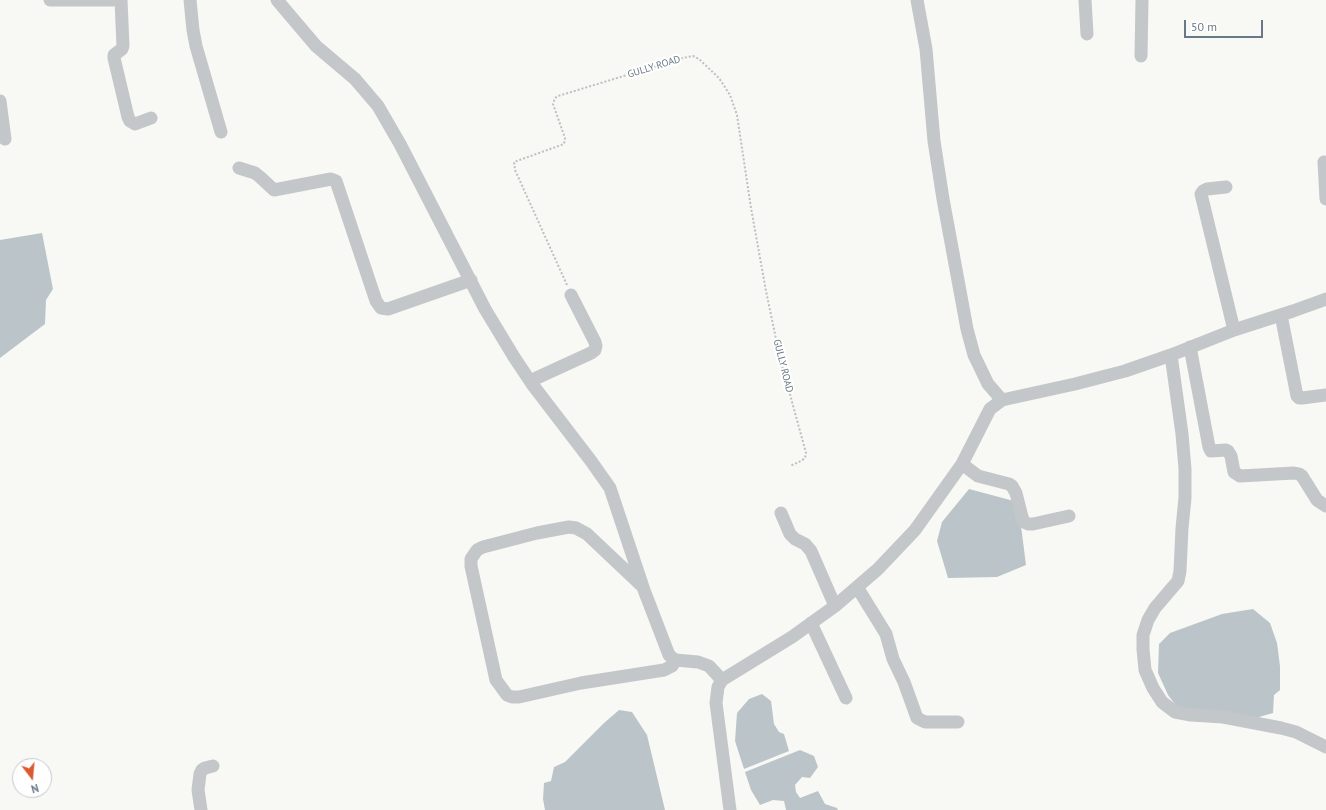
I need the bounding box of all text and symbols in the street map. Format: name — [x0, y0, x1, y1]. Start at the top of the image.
scale bar — [1186, 12, 1265, 38]
text: 50 m — [1191, 19, 1217, 34]
street label: GULLY ROAD — [626, 53, 682, 81]
street label: GULLY ROAD — [771, 338, 795, 394]
north arrow — [12, 758, 52, 798]
text: N — [30, 781, 40, 796]

